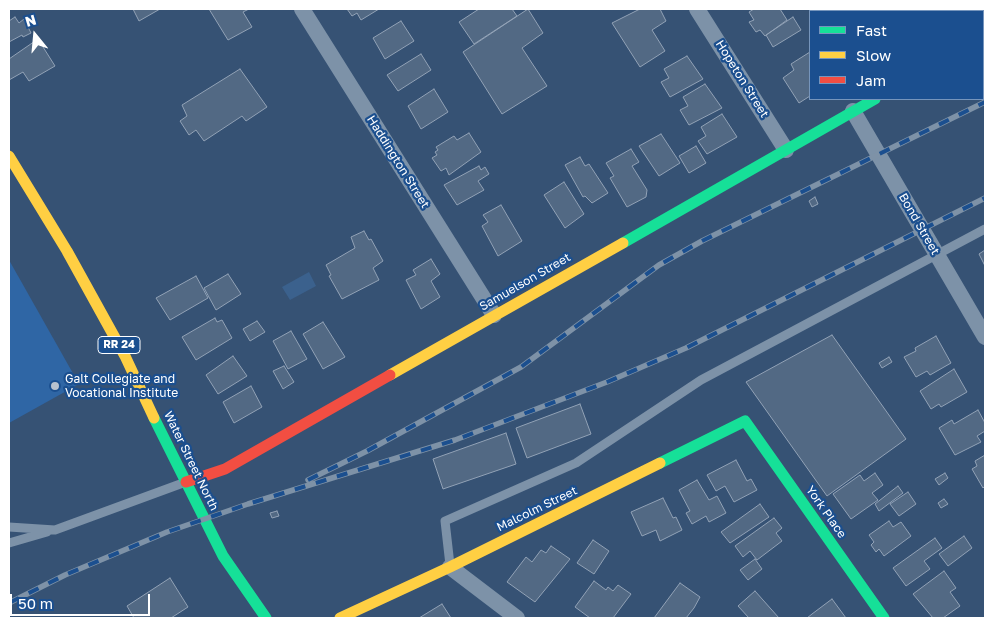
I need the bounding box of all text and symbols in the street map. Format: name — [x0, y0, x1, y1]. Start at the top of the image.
north arrow — [10, 10, 60, 60]
text: N — [23, 10, 38, 30]
legend — [809, 10, 984, 100]
text: Fast — [856, 21, 887, 39]
street label: Hopeton Street — [712, 38, 772, 120]
text: Slow — [856, 46, 891, 64]
text: Jam — [856, 71, 886, 89]
street label: Haddington Street — [364, 113, 432, 211]
street label: Bond Street — [896, 191, 942, 257]
street label: Samuelson Street — [477, 250, 573, 314]
road number: RR 24 — [98, 336, 140, 354]
place label: Galt Collegiate and Vocational Institute — [65, 372, 178, 400]
marker: Galt Collegiate and Vocational Institute — [49, 380, 61, 392]
street label: Water Street North — [161, 409, 221, 513]
street label: Malcolm Street — [495, 483, 579, 535]
street label: York Place — [803, 483, 849, 541]
scale bar — [12, 584, 152, 616]
text: 50 m — [18, 594, 53, 612]

